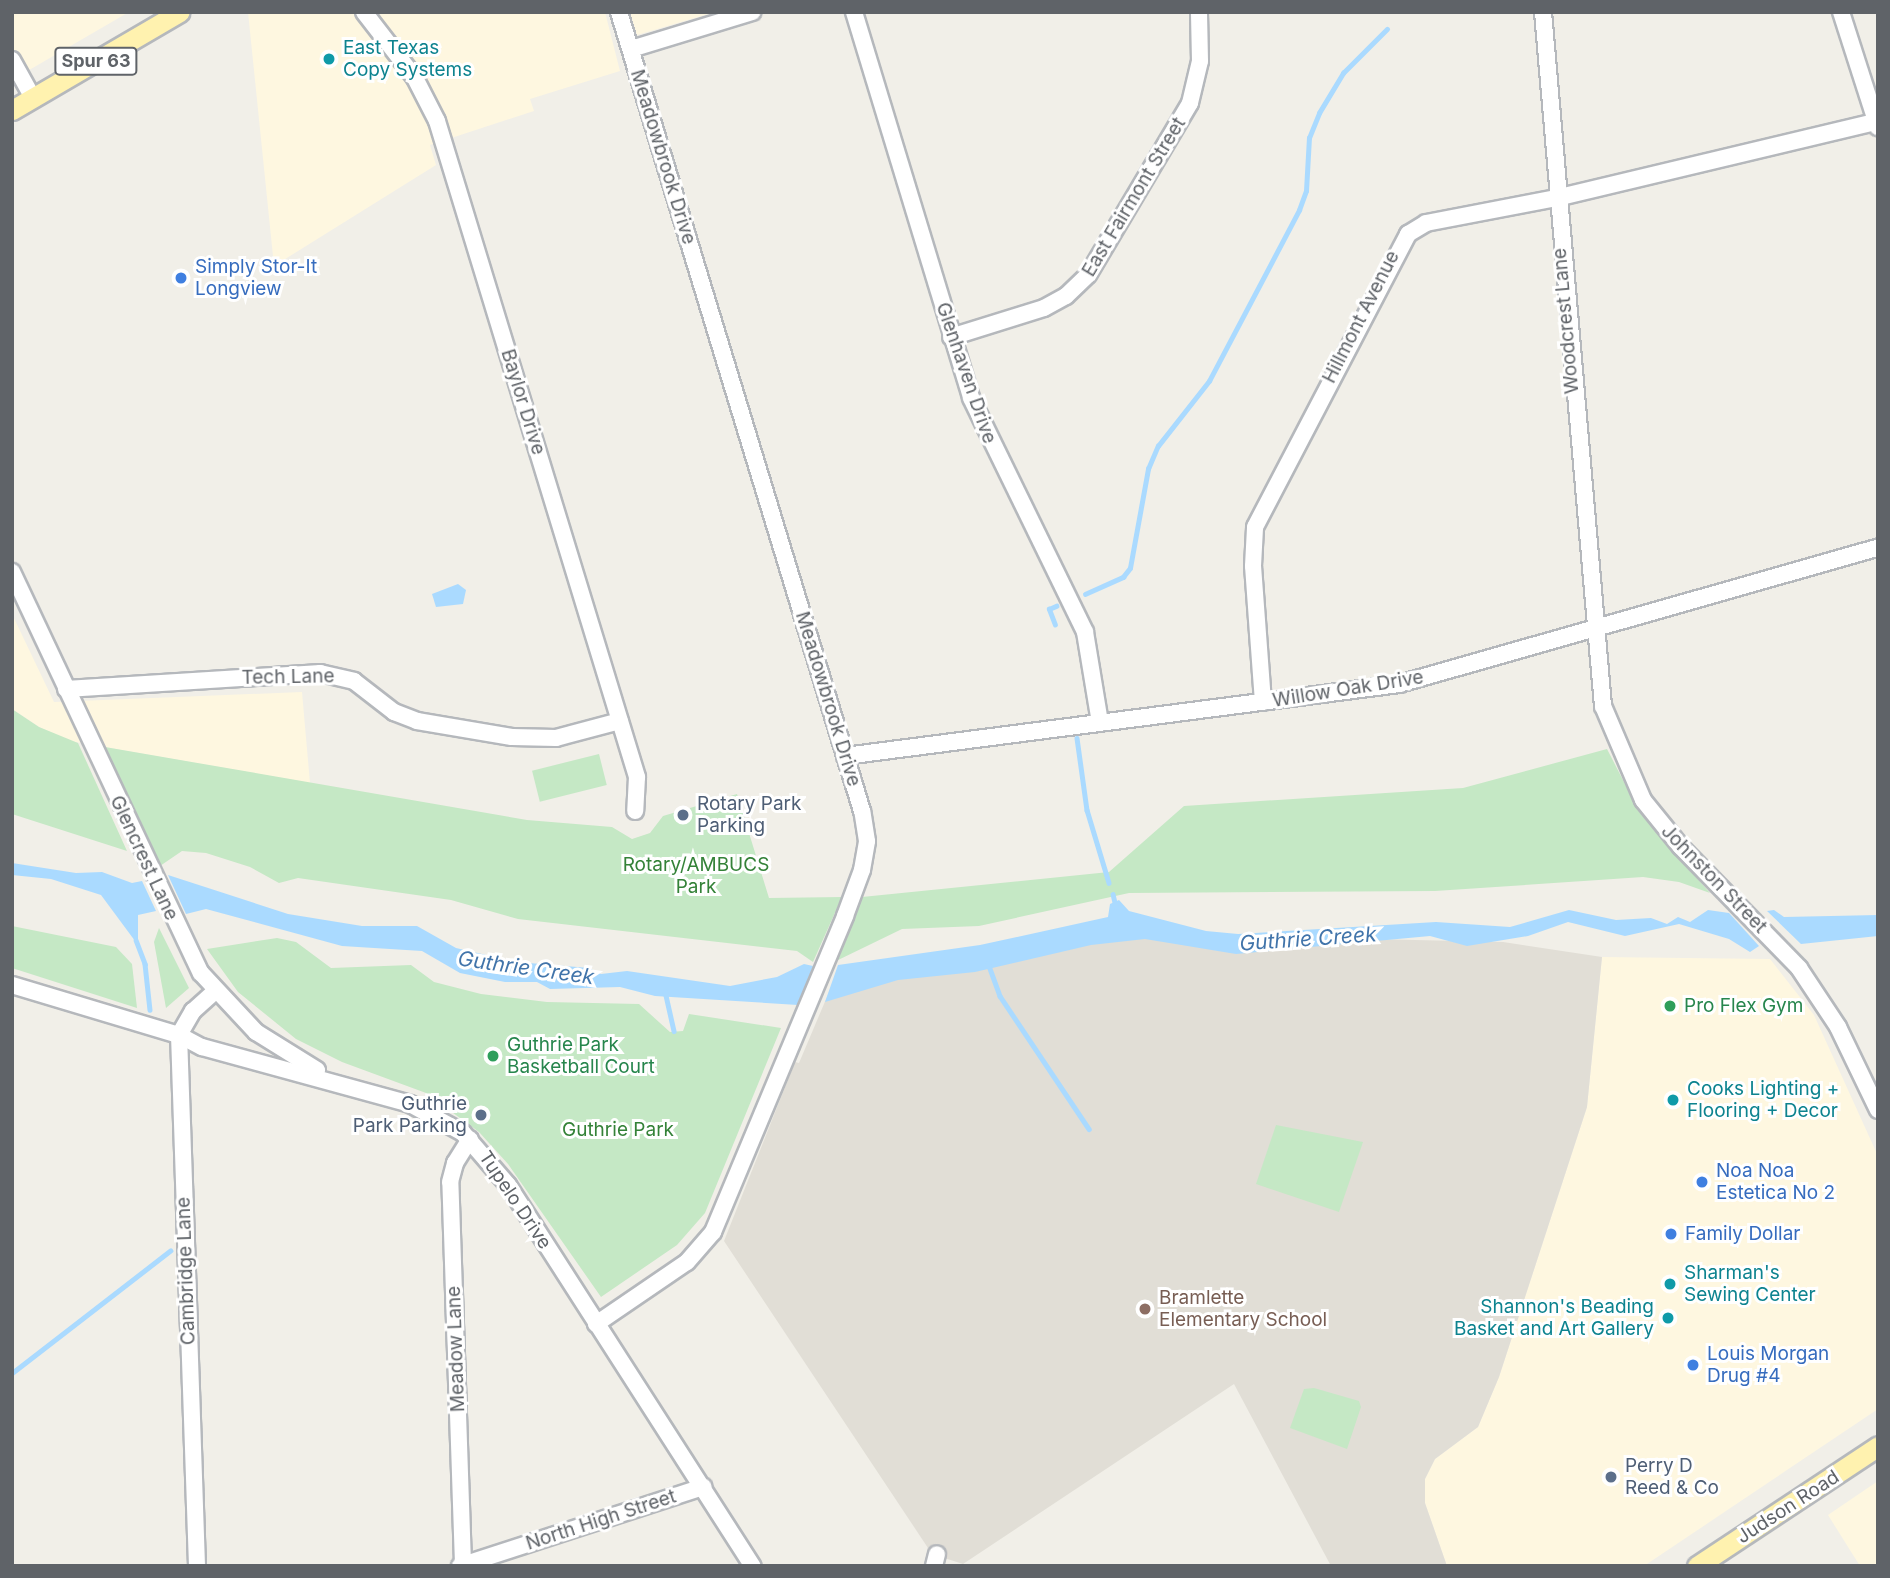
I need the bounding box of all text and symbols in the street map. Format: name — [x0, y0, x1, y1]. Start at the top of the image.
place label: East Texas Copy Systems — [343, 37, 472, 81]
road number: Spur 63 — [54, 46, 138, 76]
marker: East Texas Copy Systems — [321, 51, 337, 67]
street label: Meadowbrook Drive — [626, 67, 700, 247]
street label: East Fairmont Street — [1077, 113, 1191, 281]
street label: Hillmont Avenue — [1318, 247, 1404, 387]
street label: Woodcrest Lane — [1548, 247, 1584, 395]
place label: Simply Stor-It Longview — [195, 256, 317, 300]
marker: Simply Stor-It Longview — [173, 270, 189, 286]
street label: Glenhaven Drive — [931, 299, 1001, 447]
street label: Baylor Drive — [496, 346, 550, 458]
street label: Meadowbrook Drive — [791, 609, 865, 789]
street label: Tech Lane — [241, 665, 335, 689]
street label: Willow Oak Drive — [1271, 666, 1425, 712]
street label: Glencrest Lane — [105, 792, 183, 924]
place label: Rotary Park Parking — [697, 793, 801, 837]
marker: Rotary Park Parking — [675, 807, 691, 823]
street label: Johnston Street — [1656, 820, 1772, 938]
park label: Rotary/AMBUCS Park — [623, 854, 769, 898]
water label: Guthrie Creek — [1239, 922, 1377, 956]
water label: Guthrie Creek — [456, 946, 596, 990]
place label: Pro Flex Gym — [1684, 995, 1803, 1017]
marker: Pro Flex Gym — [1662, 998, 1678, 1014]
place label: Guthrie Park Basketball Court — [507, 1034, 655, 1078]
marker: Guthrie Park Basketball Court — [485, 1048, 501, 1064]
place label: Cooks Lighting + Flooring + Decor — [1687, 1078, 1839, 1122]
marker: Cooks Lighting + Flooring + Decor — [1665, 1092, 1681, 1108]
place label: Guthrie Park Parking — [353, 1093, 467, 1137]
marker: Guthrie Park Parking — [473, 1107, 489, 1123]
park label: Guthrie Park — [562, 1119, 674, 1141]
street label: Tupelo Drive — [474, 1147, 556, 1253]
place label: Noa Noa Estetica No 2 — [1716, 1160, 1835, 1204]
marker: Noa Noa Estetica No 2 — [1694, 1174, 1710, 1190]
street label: Cambridge Lane — [172, 1196, 200, 1346]
place label: Family Dollar — [1685, 1223, 1801, 1245]
marker: Family Dollar — [1663, 1226, 1679, 1242]
place label: Sharman's Sewing Center — [1684, 1262, 1816, 1306]
marker: Sharman's Sewing Center — [1662, 1276, 1678, 1292]
street label: Meadow Lane — [442, 1285, 470, 1413]
place label: Bramlette Elementary School — [1159, 1287, 1327, 1331]
place label: Shannon's Beading Basket and Art Gallery — [1454, 1296, 1654, 1340]
marker: Bramlette Elementary School — [1137, 1301, 1153, 1317]
marker: Shannon's Beading Basket and Art Gallery — [1660, 1310, 1676, 1326]
place label: Louis Morgan Drug #4 — [1707, 1343, 1829, 1387]
marker: Louis Morgan Drug #4 — [1685, 1357, 1701, 1373]
place label: Perry D Reed & Co — [1625, 1455, 1719, 1499]
street label: Judson Road — [1733, 1465, 1843, 1549]
marker: Perry D Reed & Co — [1603, 1469, 1619, 1485]
street label: North High Street — [523, 1485, 679, 1555]

